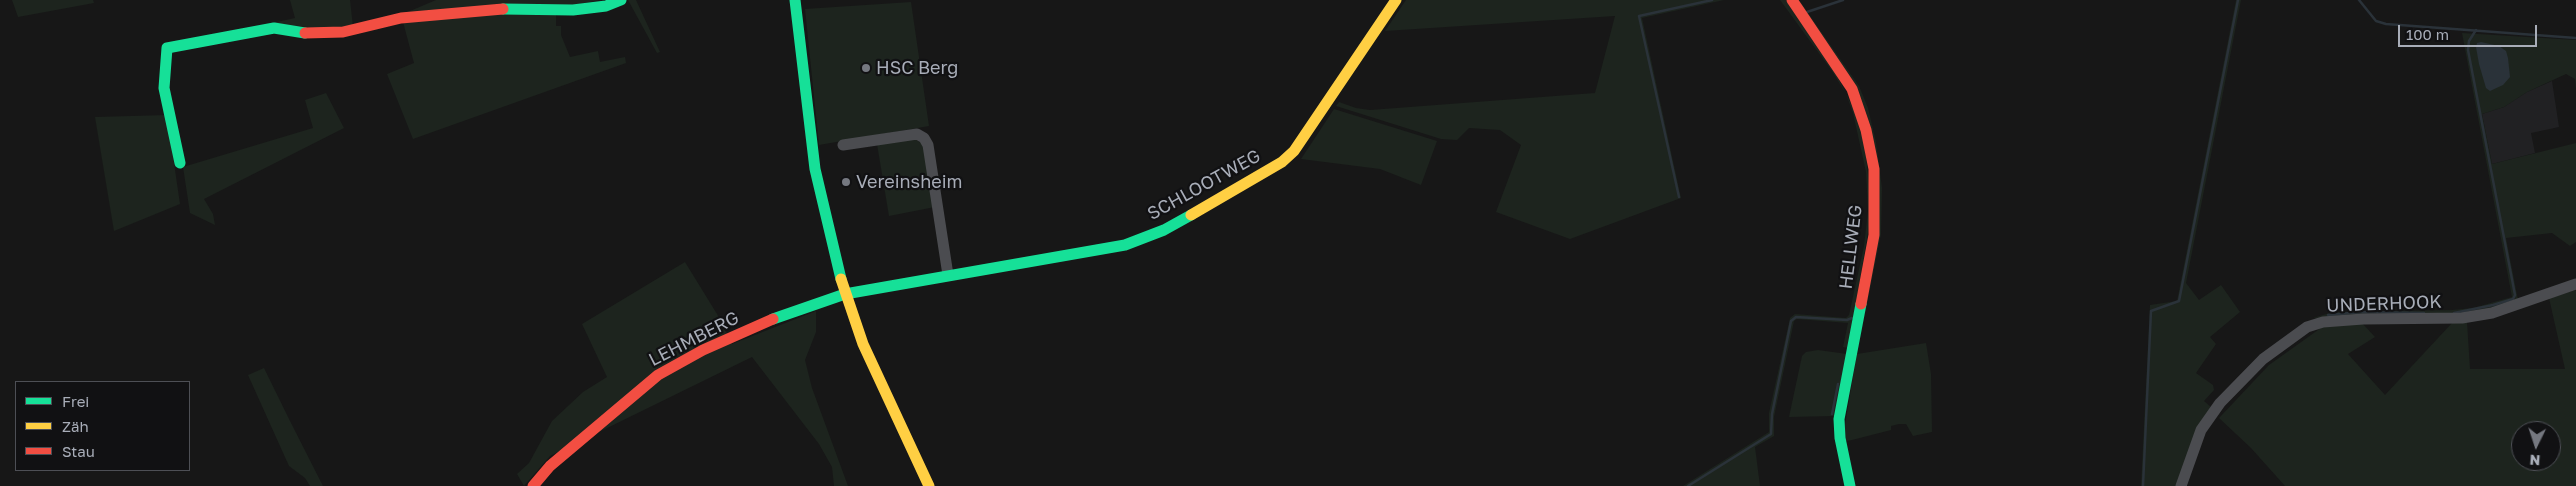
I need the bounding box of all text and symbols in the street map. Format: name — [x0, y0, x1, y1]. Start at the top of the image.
scale bar — [2401, 15, 2540, 47]
text: 100 m — [2406, 25, 2449, 43]
place label: HSC Berg — [876, 57, 958, 79]
marker: HSC Berg — [860, 62, 872, 74]
street label: SCHLOOTWEG — [1144, 145, 1264, 225]
place label: Vereinsheim — [856, 171, 962, 193]
marker: Vereinsheim — [840, 176, 852, 188]
street label: HELLWEG — [1835, 204, 1867, 290]
street label: UNDERHOOK — [2326, 291, 2442, 317]
street label: LEHMBERG — [645, 307, 743, 371]
legend — [15, 381, 190, 471]
text: Frei — [62, 392, 89, 410]
text: Zäh — [62, 417, 89, 435]
north arrow — [2511, 421, 2561, 471]
text: Stau — [62, 442, 95, 460]
text: N — [2529, 452, 2541, 469]

